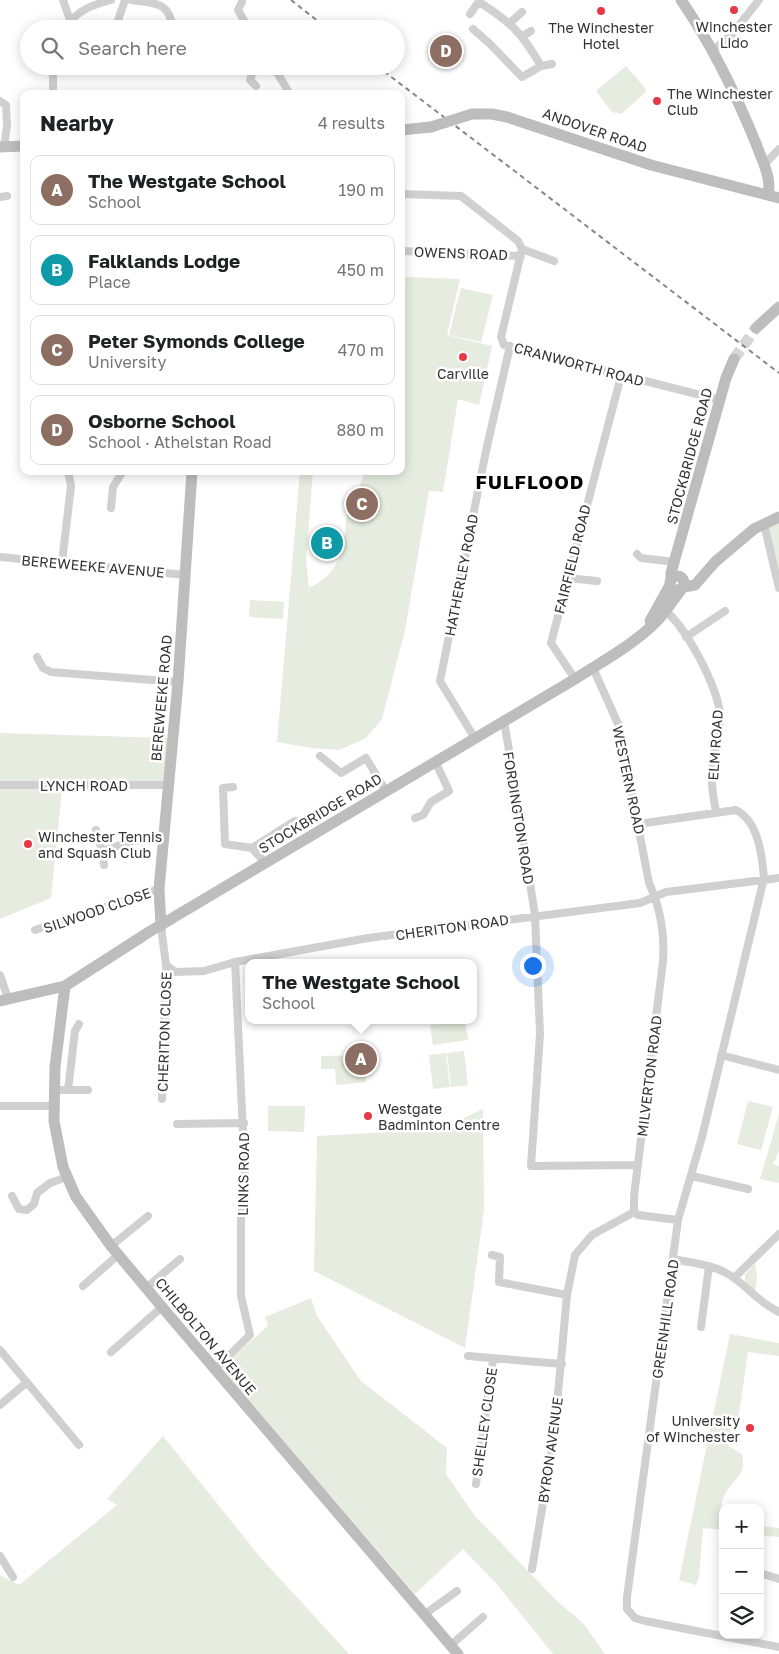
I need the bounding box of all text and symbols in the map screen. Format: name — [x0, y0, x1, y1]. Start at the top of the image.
marker: Winchester Lido — [728, 4, 740, 16]
marker: The Winchester Hotel — [595, 5, 607, 17]
place label: Winchester Lido — [696, 18, 773, 51]
place label: The Winchester Hotel — [548, 19, 654, 52]
search box — [20, 20, 405, 75]
pin: D — [430, 32, 462, 70]
icon: search — [38, 34, 66, 62]
text: Search here — [78, 36, 187, 59]
place label: The Winchester Club — [667, 85, 773, 118]
marker: The Winchester Club — [651, 95, 663, 107]
street label: ANDOVER ROAD — [540, 104, 650, 156]
text: Nearby — [40, 110, 114, 136]
text: 4 results — [318, 113, 385, 133]
text: The Westgate School — [88, 169, 286, 192]
text: A — [51, 180, 63, 200]
text: 190 m — [338, 180, 384, 200]
text: School — [88, 192, 141, 212]
street label: OWENS ROAD — [414, 243, 508, 263]
text: Falklands Lodge — [88, 249, 240, 272]
text: B — [51, 260, 63, 280]
text: 450 m — [337, 260, 384, 280]
text: Place — [88, 272, 131, 292]
text: Peter Symonds College — [88, 329, 305, 352]
street label: CRANWORTH ROAD — [512, 338, 646, 390]
text: C — [51, 340, 63, 360]
text: 470 m — [338, 340, 384, 360]
marker: Carville — [457, 351, 469, 363]
text: University — [88, 352, 166, 372]
place label: Carville — [437, 365, 489, 382]
street label: STOCKBRIDGE ROAD — [663, 386, 715, 526]
text: Osborne School — [88, 409, 236, 432]
text: D — [51, 420, 63, 440]
text: 880 m — [336, 420, 384, 440]
text: School · Athelstan Road — [88, 432, 272, 452]
district label: FULFLOOD — [476, 470, 584, 493]
pin: C — [346, 485, 378, 523]
street label: FAIRFIELD ROAD — [550, 503, 594, 615]
street label: HATHERLEY ROAD — [441, 512, 481, 638]
pin: B — [311, 524, 343, 562]
street label: BEREWEEKE AVENUE — [21, 551, 165, 581]
street label: BEREWEEKE ROAD — [147, 634, 175, 762]
street label: ELM ROAD — [704, 709, 726, 781]
street label: WESTERN ROAD — [609, 724, 649, 836]
street label: FORDINGTON ROAD — [500, 750, 538, 886]
street label: STOCKBRIDGE ROAD — [255, 770, 385, 856]
street label: LYNCH ROAD — [40, 777, 128, 794]
place label: Winchester Tennis and Squash Club — [38, 828, 162, 861]
marker: Winchester Tennis and Squash Club — [22, 838, 34, 850]
street label: SILWOOD CLOSE — [41, 884, 153, 936]
street label: CHERITON ROAD — [394, 911, 510, 943]
your location — [520, 953, 546, 979]
popup — [245, 959, 477, 1024]
text: The Westgate School — [262, 970, 460, 993]
street label: CHERITON CLOSE — [153, 972, 175, 1092]
text: School — [262, 993, 315, 1013]
street label: MILVERTON ROAD — [633, 1014, 665, 1138]
pin: A — [345, 1040, 377, 1078]
place label: Westgate Badminton Centre — [378, 1100, 500, 1133]
marker: Westgate Badminton Centre — [362, 1110, 374, 1122]
street label: LINKS ROAD — [234, 1132, 252, 1216]
street label: GREENHILL ROAD — [648, 1258, 682, 1380]
street label: CHILBOLTON AVENUE — [152, 1274, 260, 1398]
street label: SHELLEY CLOSE — [468, 1366, 500, 1478]
street label: BYRON AVENUE — [534, 1396, 566, 1504]
place label: University of Winchester — [646, 1412, 741, 1445]
marker: University of Winchester — [744, 1422, 756, 1434]
map controls — [719, 1504, 764, 1639]
button: + — [719, 1504, 764, 1549]
button: − — [719, 1549, 764, 1594]
button: layers — [719, 1594, 764, 1639]

